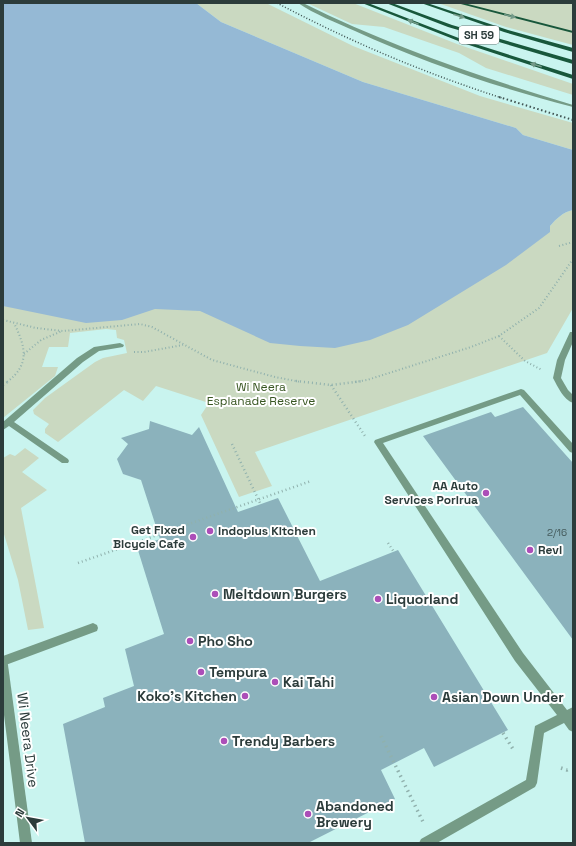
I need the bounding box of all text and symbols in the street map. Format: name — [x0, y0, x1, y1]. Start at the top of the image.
one-way arrow — [454, 13, 466, 19]
one-way arrow — [504, 14, 516, 20]
one-way arrow — [407, 19, 419, 25]
road number: SH 59 — [459, 26, 499, 44]
one-way arrow — [529, 62, 541, 68]
park label: Wi Neera Esplanade Reserve — [207, 379, 315, 409]
place label: AA Auto Services Porirua — [385, 478, 478, 508]
marker: AA Auto Services Porirua — [481, 488, 491, 498]
place label: Get Fixed Bicycle Cafe — [113, 522, 185, 552]
place label: Indoplus Kitchen — [218, 523, 316, 539]
marker: Indoplus Kitchen — [205, 526, 215, 536]
house number: 2/16 — [547, 526, 567, 539]
marker: Get Fixed Bicycle Cafe — [188, 532, 198, 542]
place label: Revl — [538, 542, 562, 558]
marker: Revl — [525, 545, 535, 555]
place label: Meltdown Burgers — [223, 585, 347, 603]
marker: Meltdown Burgers — [210, 589, 220, 599]
place label: Liquorland — [386, 590, 458, 608]
marker: Liquorland — [373, 594, 383, 604]
place label: Pho Sho — [198, 632, 253, 650]
marker: Pho Sho — [185, 636, 195, 646]
place label: Tempura — [209, 663, 267, 681]
marker: Tempura — [196, 667, 206, 677]
place label: Kai Tahi — [283, 673, 334, 691]
marker: Kai Tahi — [270, 677, 280, 687]
place label: Koko's Kitchen — [137, 687, 237, 705]
place label: Asian Down Under — [442, 688, 564, 706]
marker: Koko's Kitchen — [240, 691, 250, 701]
street label: Wi Neera Drive — [13, 692, 43, 788]
marker: Asian Down Under — [429, 692, 439, 702]
place label: Trendy Barbers — [232, 732, 335, 750]
marker: Trendy Barbers — [219, 736, 229, 746]
place label: Abandoned Brewery — [316, 797, 394, 831]
north arrow — [8, 798, 48, 838]
text: N — [12, 806, 27, 820]
marker: Abandoned Brewery — [303, 809, 313, 819]

